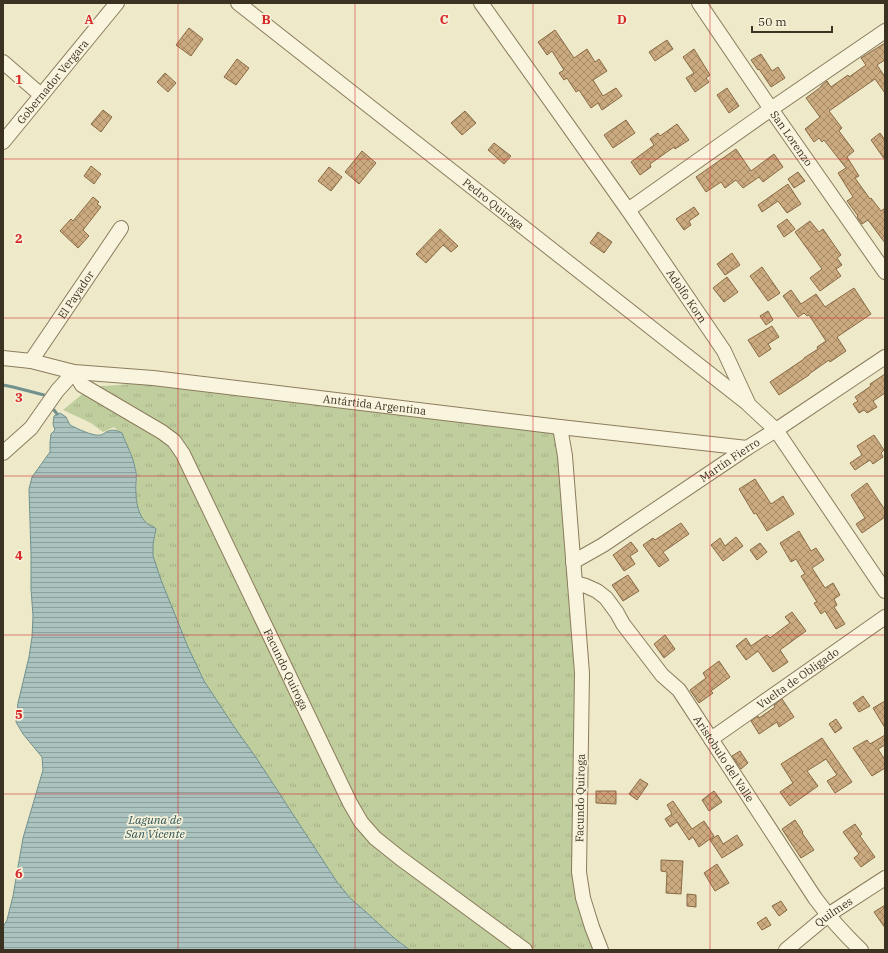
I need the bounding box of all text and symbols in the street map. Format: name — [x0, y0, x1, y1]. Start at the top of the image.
scale bar — [752, 8, 832, 34]
text: A — [84, 11, 94, 28]
text: B — [261, 11, 271, 28]
text: C — [440, 11, 449, 28]
text: D — [617, 11, 627, 28]
text: 50 m — [758, 14, 787, 29]
street label: Gobernador Vergara — [14, 37, 91, 127]
text: 1 — [15, 71, 23, 88]
street label: San Lorenzo — [767, 108, 816, 169]
street label: Pedro Quiroga — [460, 175, 527, 232]
text: 2 — [15, 230, 23, 247]
street label: Adolfo Korn — [663, 267, 710, 326]
street label: El Payador — [55, 268, 97, 321]
text: 3 — [15, 389, 23, 406]
street label: Antártida Argentina — [322, 392, 427, 418]
street label: Martín Fierro — [697, 435, 762, 485]
text: 4 — [15, 547, 23, 564]
street label: Facundo Quiroga — [261, 626, 312, 713]
street label: Vuelta de Obligado — [754, 645, 841, 712]
text: 5 — [15, 706, 23, 723]
street label: Aristobulo del Valle — [691, 713, 757, 805]
street label: Facundo Quiroga — [572, 754, 588, 842]
water label: Laguna de San Vicente — [124, 812, 186, 841]
text: 6 — [15, 865, 23, 882]
street label: Quilmes — [812, 894, 855, 930]

